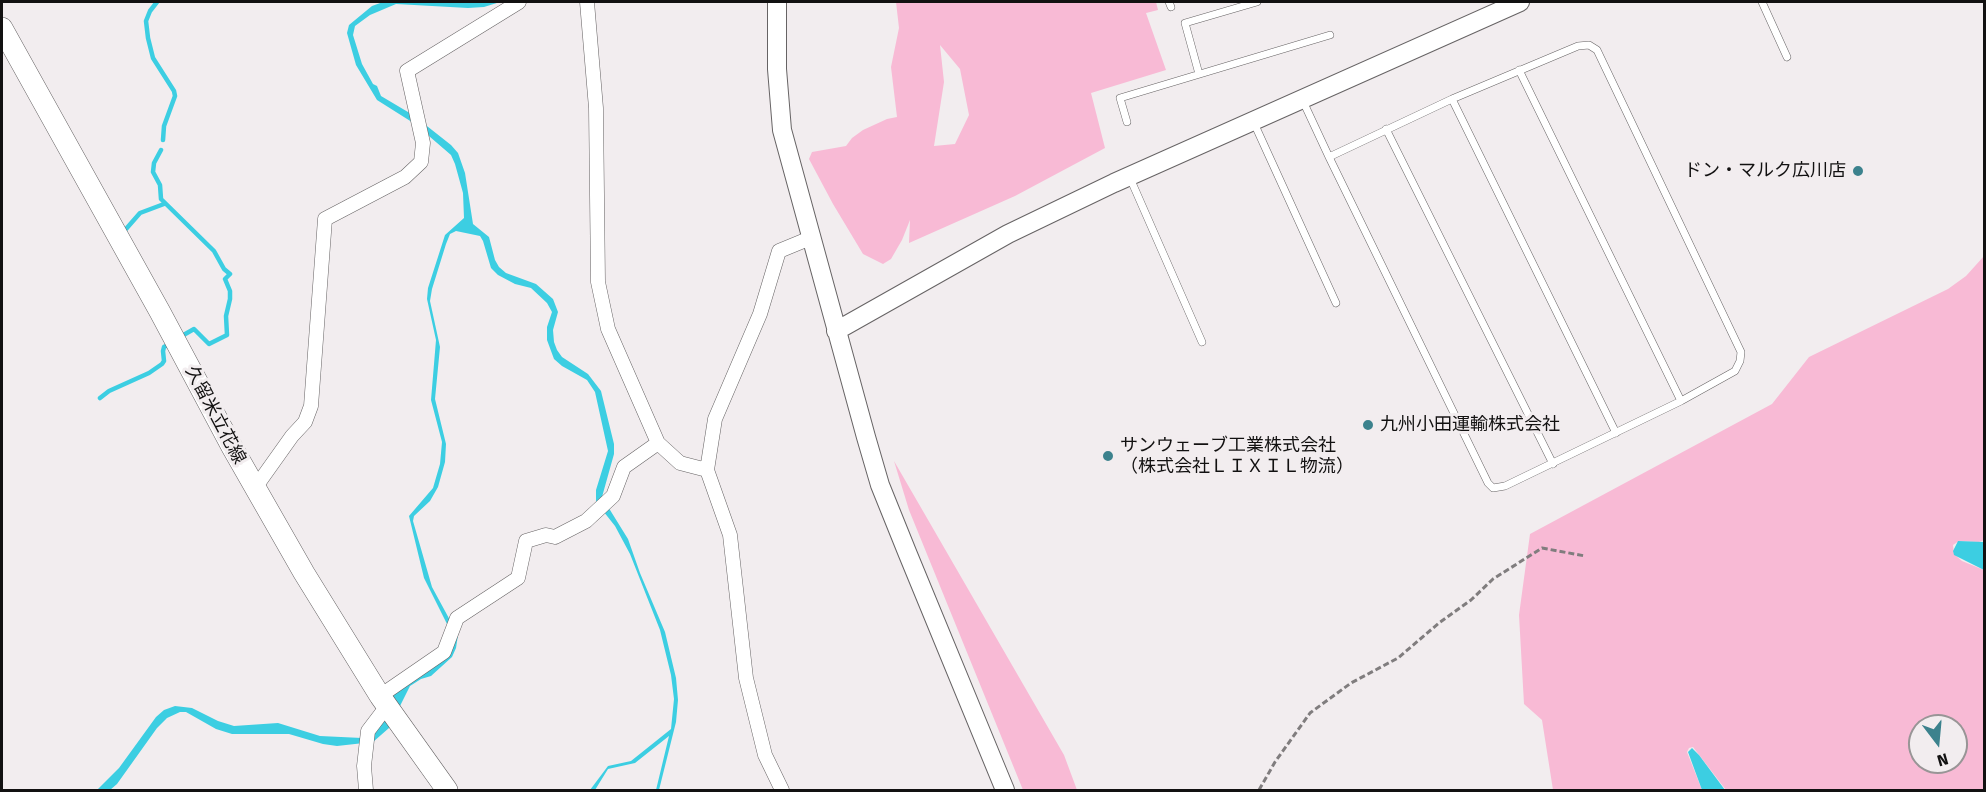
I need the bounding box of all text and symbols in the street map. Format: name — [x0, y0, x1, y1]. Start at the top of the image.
place label: ドン・マルク広川店 — [1684, 160, 1846, 182]
marker: ドン・マルク広川店 — [1851, 164, 1865, 178]
street label: 久留米立花線 — [180, 362, 250, 468]
place label: 九州小田運輸株式会社 — [1380, 414, 1560, 436]
marker: 九州小田運輸株式会社 — [1361, 418, 1375, 432]
place label: サンウェーブ工業株式会社 （株式会社ＬＩＸＩＬ物流） — [1120, 435, 1354, 478]
marker: サンウェーブ工業株式会社 （株式会社ＬＩＸＩＬ物流） — [1101, 449, 1115, 463]
north arrow — [1908, 714, 1968, 774]
text: N — [1935, 749, 1950, 770]

